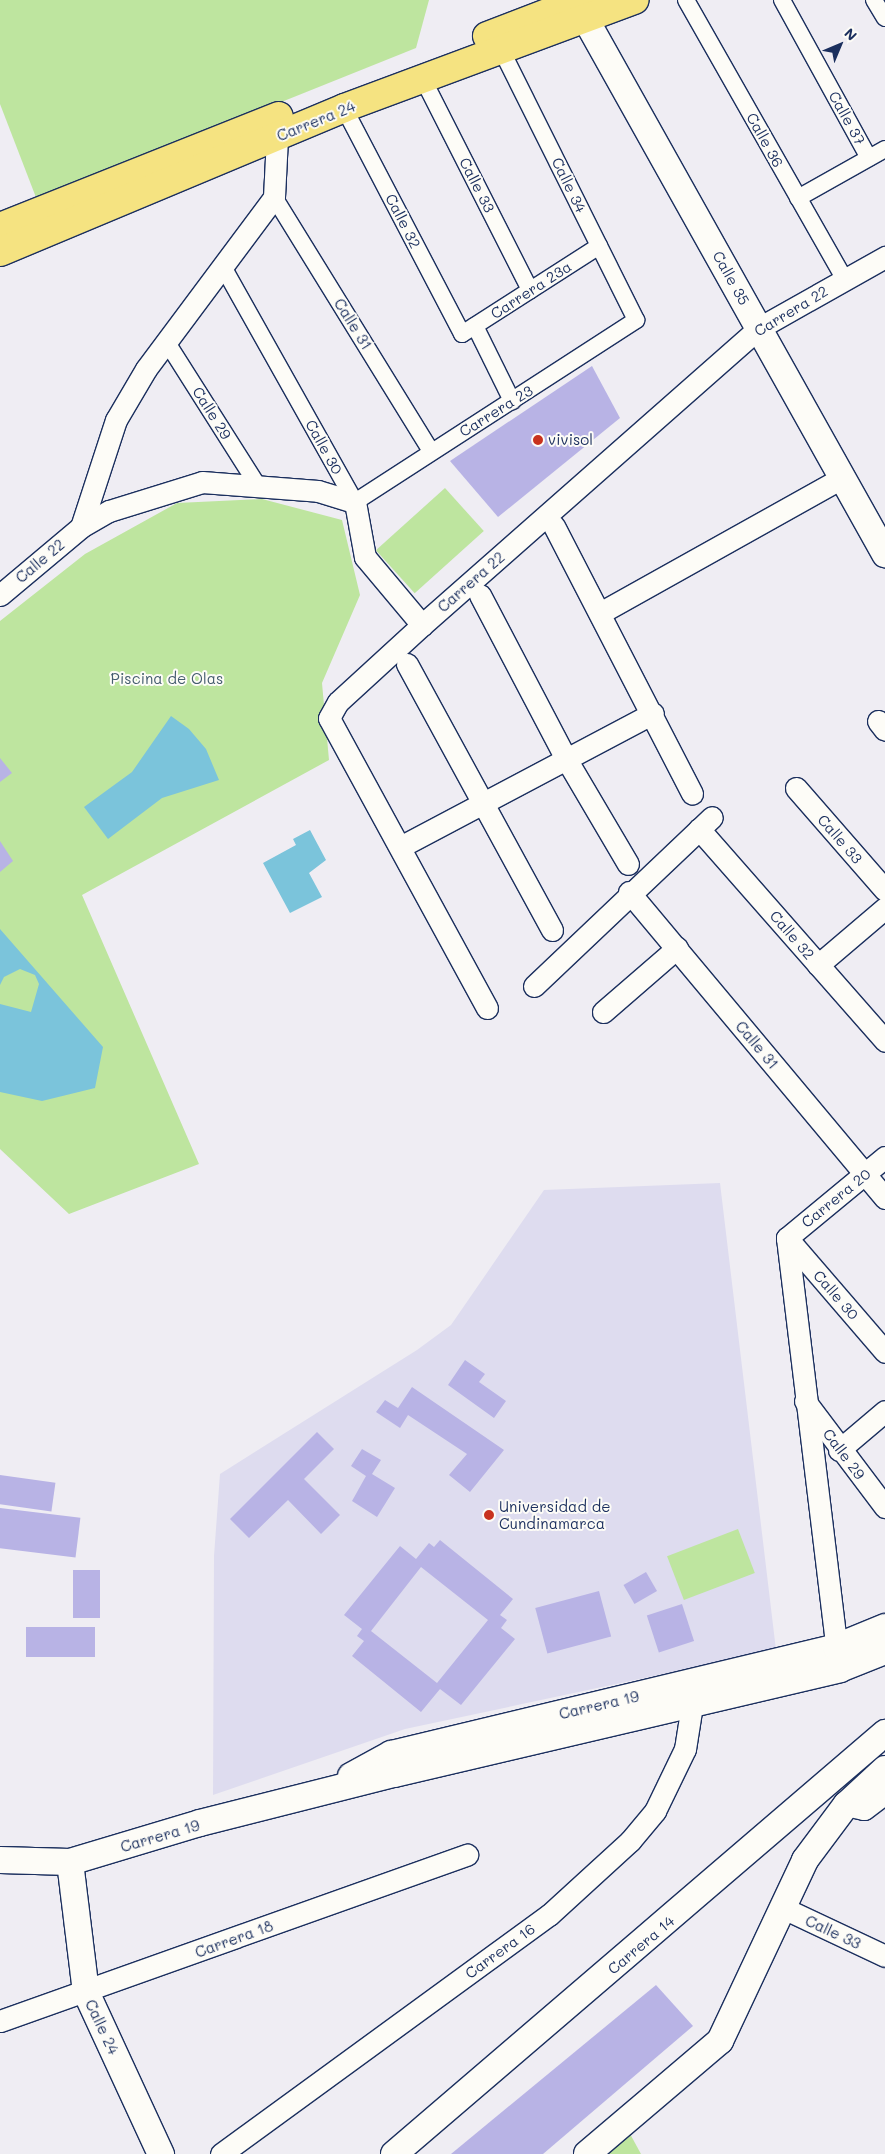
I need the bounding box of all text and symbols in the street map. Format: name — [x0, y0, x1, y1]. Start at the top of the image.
north arrow — [815, 20, 865, 70]
text: N — [840, 24, 861, 45]
street label: Calle 37 — [825, 88, 869, 148]
street label: Carrera 24 — [274, 97, 358, 145]
street label: Calle 36 — [743, 110, 787, 170]
street label: Calle 34 — [548, 154, 590, 216]
street label: Calle 33 — [456, 155, 498, 215]
street label: Calle 32 — [382, 191, 424, 251]
street label: Calle 35 — [709, 248, 753, 308]
street label: Carrera 23a — [487, 257, 575, 323]
street label: Carrera 22 — [751, 282, 831, 340]
street label: Calle 31 — [330, 295, 376, 353]
street label: Carrera 23 — [456, 381, 536, 441]
street label: Calle 29 — [189, 383, 235, 443]
street label: Calle 30 — [302, 417, 346, 477]
place label: vivisol — [548, 431, 593, 449]
marker: vivisol — [532, 434, 544, 446]
street label: Calle 22 — [12, 535, 68, 587]
street label: Carrera 22 — [434, 548, 508, 616]
park label: Piscina de Olas — [111, 670, 223, 688]
street label: Calle 33 — [814, 811, 866, 867]
street label: Calle 32 — [766, 907, 818, 963]
street label: Calle 31 — [732, 1017, 782, 1073]
street label: Carrera 20 — [798, 1165, 874, 1231]
street label: Calle 30 — [810, 1267, 862, 1323]
street label: Calle 29 — [819, 1425, 869, 1483]
place label: Universidad de Cundinamarca — [499, 1497, 610, 1532]
marker: Universidad de Cundinamarca — [483, 1509, 495, 1521]
street label: Carrera 19 — [557, 1687, 641, 1723]
street label: Carrera 19 — [118, 1816, 202, 1856]
street label: Calle 33 — [802, 1911, 864, 1953]
street label: Carrera 14 — [604, 1912, 678, 1978]
street label: Carrera 18 — [192, 1917, 276, 1961]
street label: Carrera 16 — [462, 1920, 538, 1982]
street label: Calle 24 — [81, 1997, 123, 2057]

